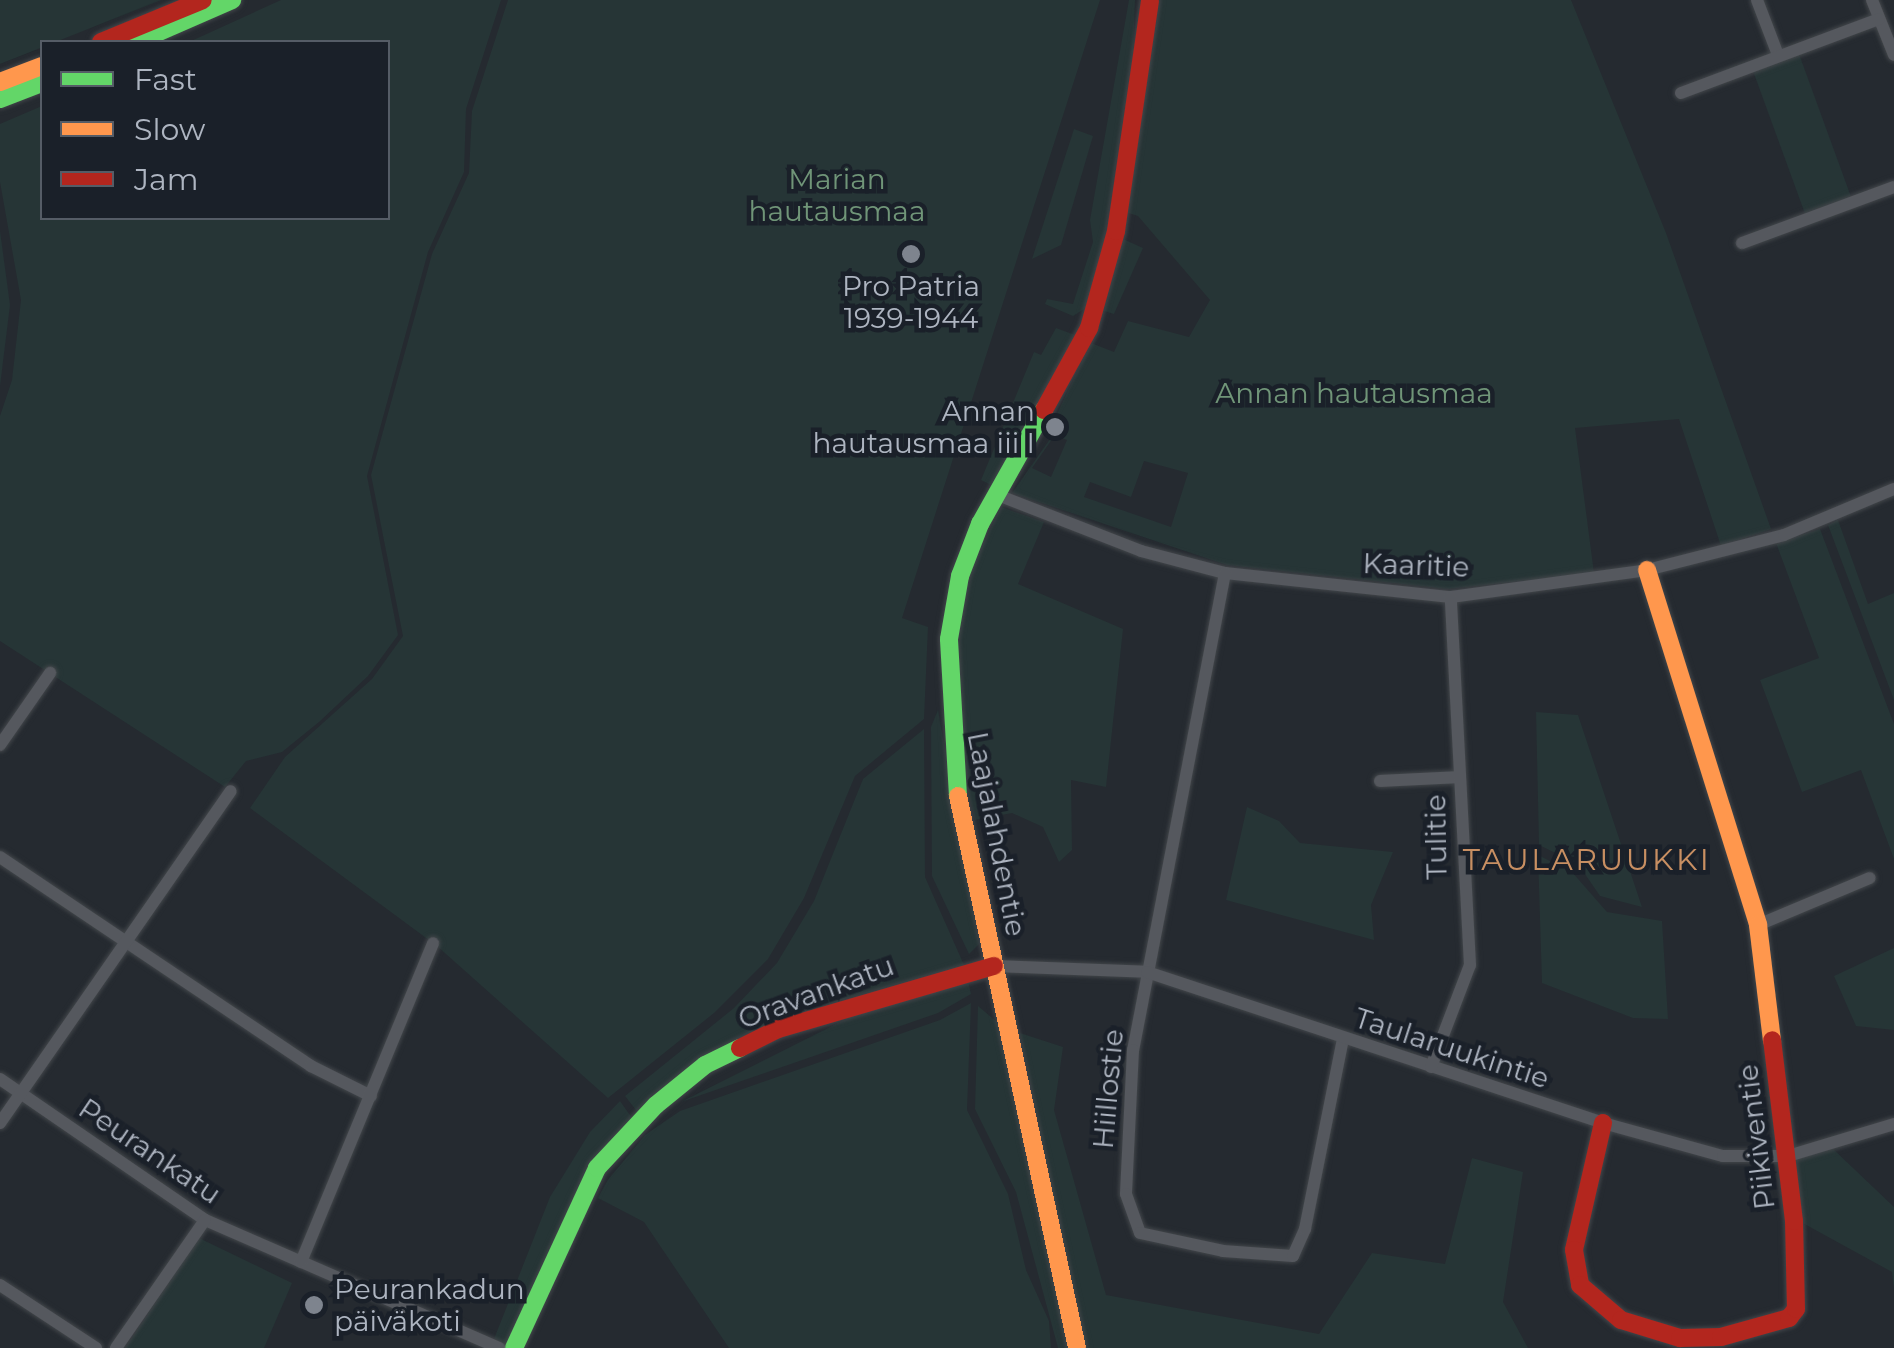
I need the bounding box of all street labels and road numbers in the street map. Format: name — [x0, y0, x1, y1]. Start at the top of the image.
street label: Kaaritie — [1362, 546, 1470, 584]
street label: Laajalahdentie — [961, 729, 1033, 939]
street label: Tulitie — [1418, 794, 1454, 880]
street label: Oravankatu — [734, 948, 898, 1036]
street label: Taularuukintie — [1351, 1001, 1553, 1095]
street label: Hiillostie — [1086, 1028, 1130, 1150]
street label: Piikiventie — [1730, 1063, 1782, 1211]
street label: Peurankatu — [73, 1091, 227, 1211]

